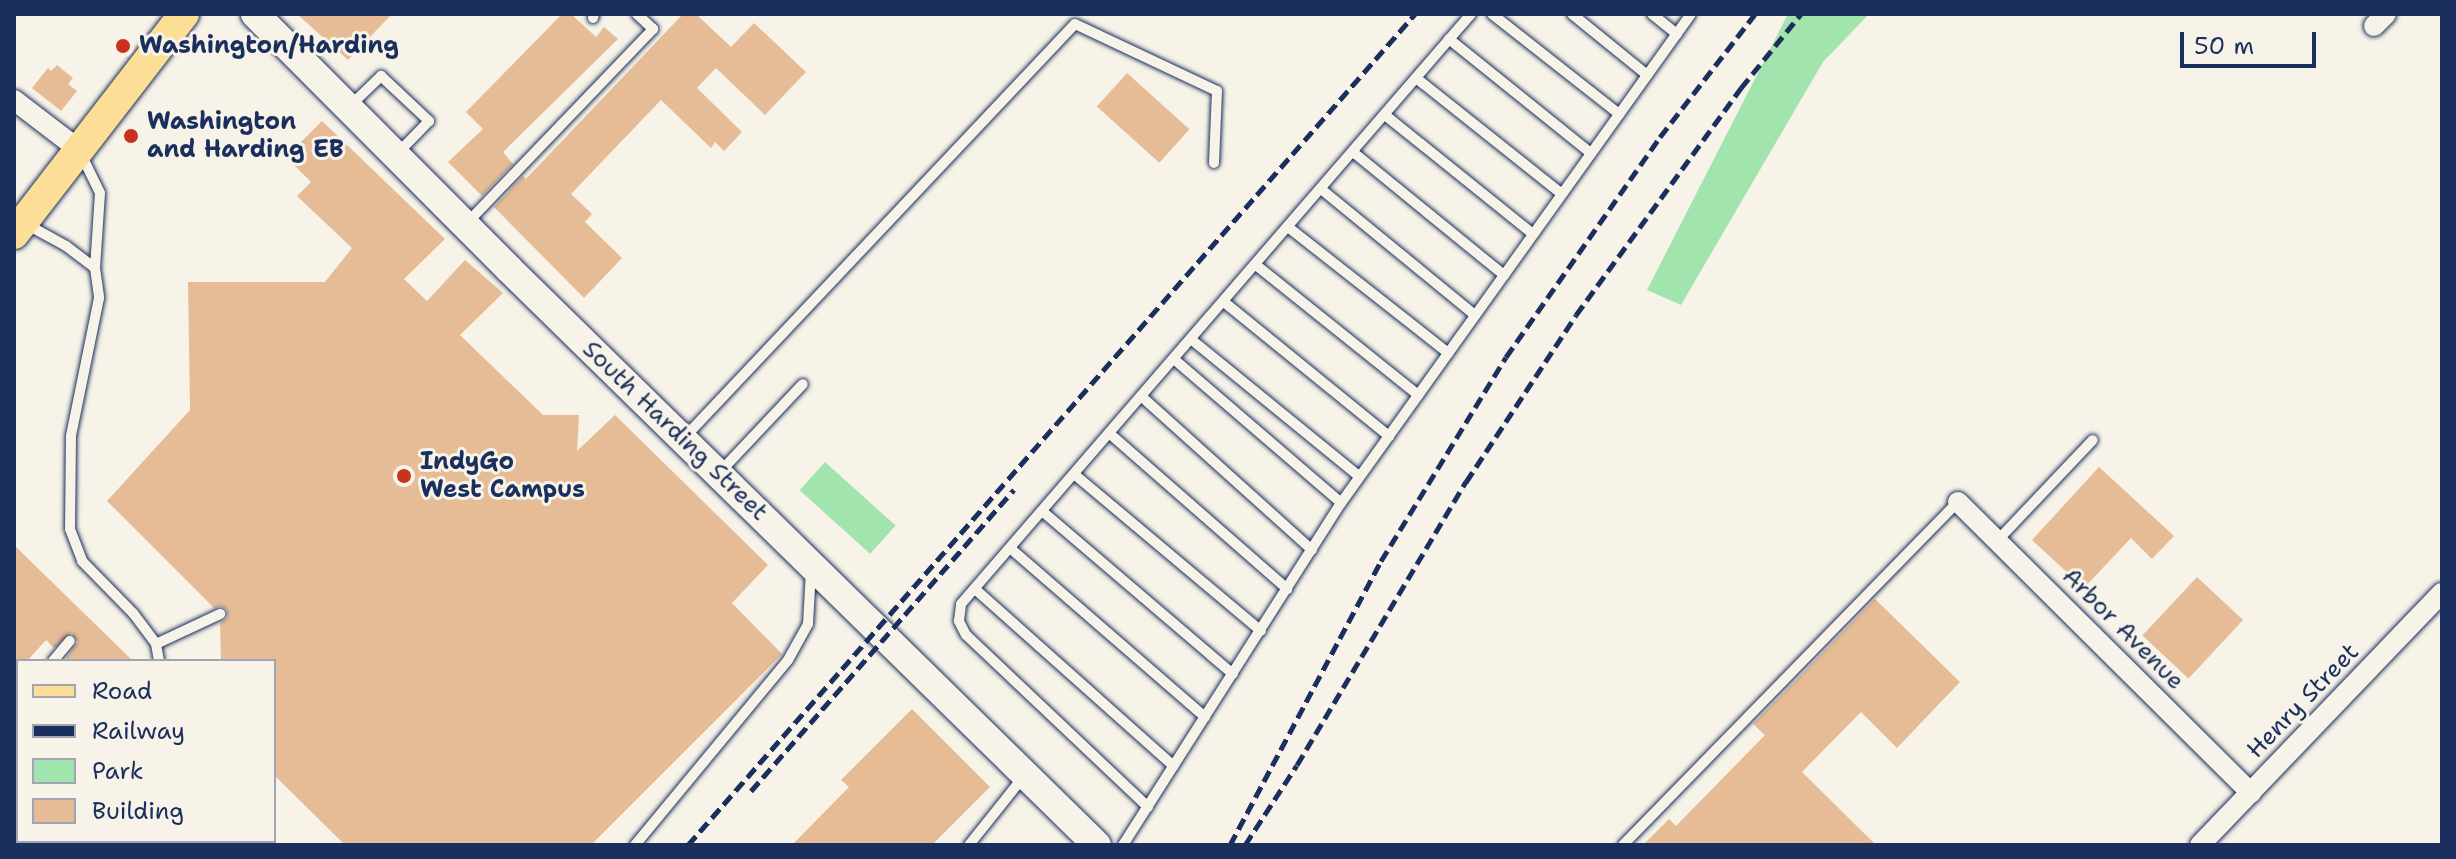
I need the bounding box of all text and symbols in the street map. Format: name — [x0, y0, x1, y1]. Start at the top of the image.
scale bar — [2184, 16, 2320, 66]
text: 50 m — [2194, 30, 2254, 62]
place label: Washington/Harding — [139, 32, 399, 60]
marker: Washington/Harding — [114, 37, 132, 55]
place label: Washington and Harding EB — [147, 108, 344, 164]
marker: Washington and Harding EB — [122, 127, 140, 145]
street label: South Harding Street — [576, 335, 774, 527]
place label: IndyGo West Campus — [420, 448, 585, 504]
marker: IndyGo West Campus — [395, 467, 413, 485]
street label: Arbor Avenue — [2056, 562, 2190, 696]
street label: Henry Street — [2241, 638, 2365, 764]
legend — [16, 659, 276, 843]
text: Road — [92, 675, 152, 707]
text: Railway — [92, 715, 185, 747]
text: Park — [92, 755, 144, 787]
text: Building — [92, 795, 184, 827]

